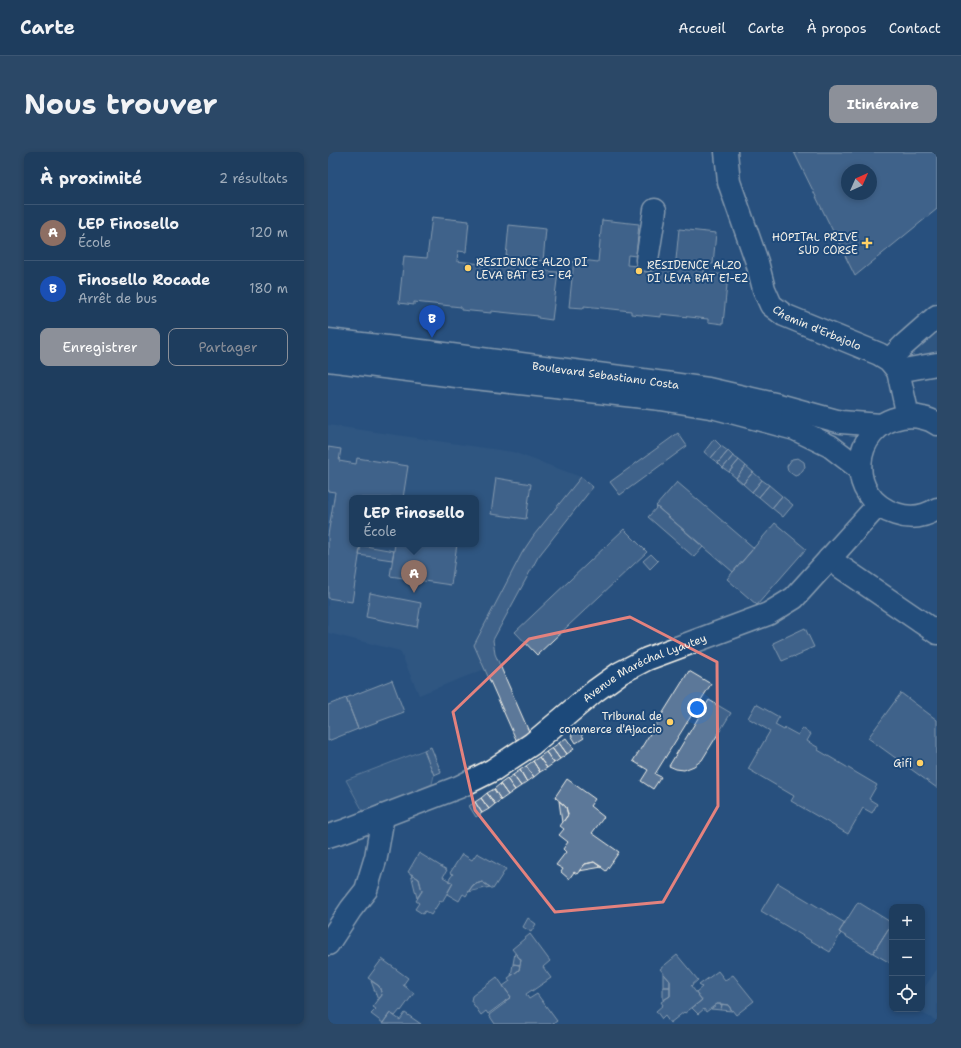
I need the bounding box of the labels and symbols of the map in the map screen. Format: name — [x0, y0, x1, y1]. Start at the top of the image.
north arrow — [841, 164, 877, 200]
place label: HOPITAL PRIVE SUD CORSE — [772, 230, 858, 258]
marker: HOPITAL PRIVE SUD CORSE — [861, 237, 873, 249]
place label: RESIDENCE ALZO DI LEVA BAT E3 - E4 — [476, 255, 587, 283]
place label: RESIDENCE ALZO DI LEVA BAT E1-E2 — [647, 258, 748, 286]
marker: RESIDENCE ALZO DI LEVA BAT E3 - E4 — [463, 263, 473, 273]
marker: RESIDENCE ALZO DI LEVA BAT E1-E2 — [634, 266, 644, 276]
street label: Chemin d'Erbajolo — [770, 302, 864, 354]
pin: B — [419, 305, 445, 338]
street label: Boulevard Sebastianu Costa — [531, 358, 680, 392]
pin: A — [401, 560, 427, 593]
street label: Avenue Maréchal Lyautey — [579, 630, 709, 706]
your location — [687, 698, 707, 718]
place label: Tribunal de commerce d'Ajaccio — [559, 709, 662, 737]
marker: Tribunal de commerce d'Ajaccio — [665, 717, 675, 727]
place label: Gifi — [893, 756, 912, 771]
marker: Gifi — [915, 758, 925, 768]

